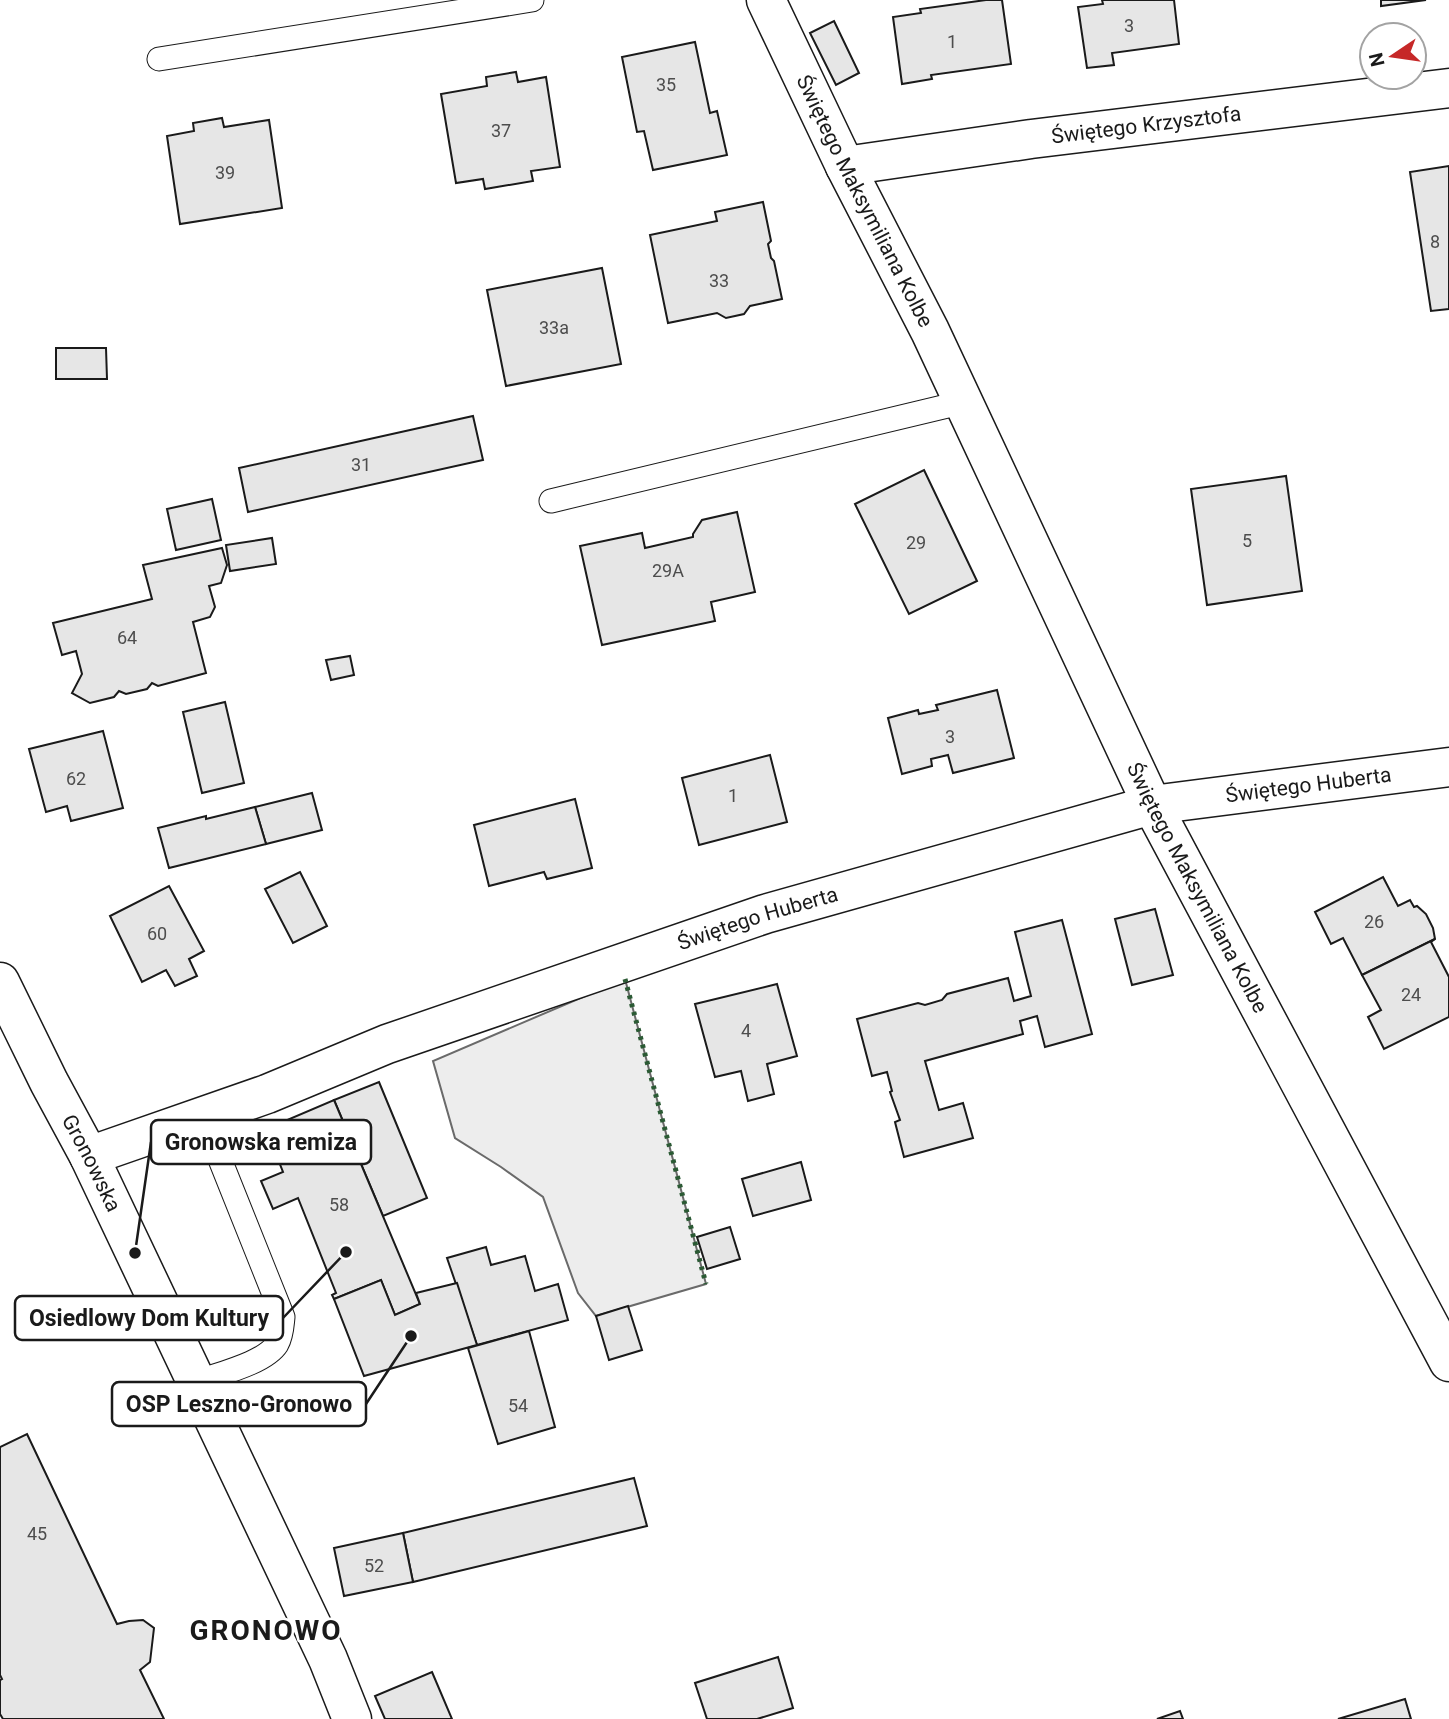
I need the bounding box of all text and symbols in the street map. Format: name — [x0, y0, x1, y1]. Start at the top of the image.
house number: 3 — [1124, 15, 1134, 36]
north arrow — [1358, 21, 1428, 91]
house number: 1 — [947, 31, 957, 52]
text: N — [1364, 51, 1390, 69]
street label: Świętego Maksymiliana Kolbe — [791, 71, 938, 331]
house number: 35 — [656, 74, 676, 95]
street label: Świętego Krzysztofa — [1050, 101, 1242, 148]
house number: 37 — [491, 120, 511, 141]
house number: 39 — [215, 162, 235, 183]
house number: 8 — [1430, 231, 1440, 252]
house number: 33 — [709, 270, 729, 291]
house number: 33a — [539, 317, 569, 338]
house number: 31 — [351, 454, 371, 475]
house number: 5 — [1242, 530, 1252, 551]
house number: 29 — [906, 532, 926, 553]
house number: 29A — [652, 560, 684, 581]
house number: 64 — [117, 627, 137, 648]
house number: 3 — [945, 726, 955, 747]
street label: Świętego Maksymiliana Kolbe — [1122, 759, 1273, 1017]
street label: Świętego Huberta — [1224, 762, 1393, 807]
house number: 62 — [66, 768, 86, 789]
house number: 1 — [728, 785, 738, 806]
street label: Świętego Huberta — [674, 882, 841, 955]
house number: 26 — [1364, 911, 1384, 932]
house number: 60 — [147, 923, 167, 944]
house number: 24 — [1401, 984, 1421, 1005]
house number: 4 — [741, 1020, 751, 1041]
street label: Gronowska — [57, 1110, 126, 1216]
callout: Gronowska remiza — [151, 1120, 371, 1164]
text: Gronowska remiza — [165, 1129, 357, 1156]
house number: 58 — [329, 1194, 349, 1215]
callout: Osiedlowy Dom Kultury — [15, 1296, 283, 1340]
text: Osiedlowy Dom Kultury — [29, 1305, 269, 1332]
callout: OSP Leszno-Gronowo — [112, 1382, 366, 1426]
text: OSP Leszno-Gronowo — [126, 1391, 352, 1418]
house number: 54 — [508, 1395, 528, 1416]
house number: 45 — [27, 1523, 47, 1544]
house number: 52 — [364, 1555, 384, 1576]
district label: GRONOWO — [189, 1614, 343, 1647]

